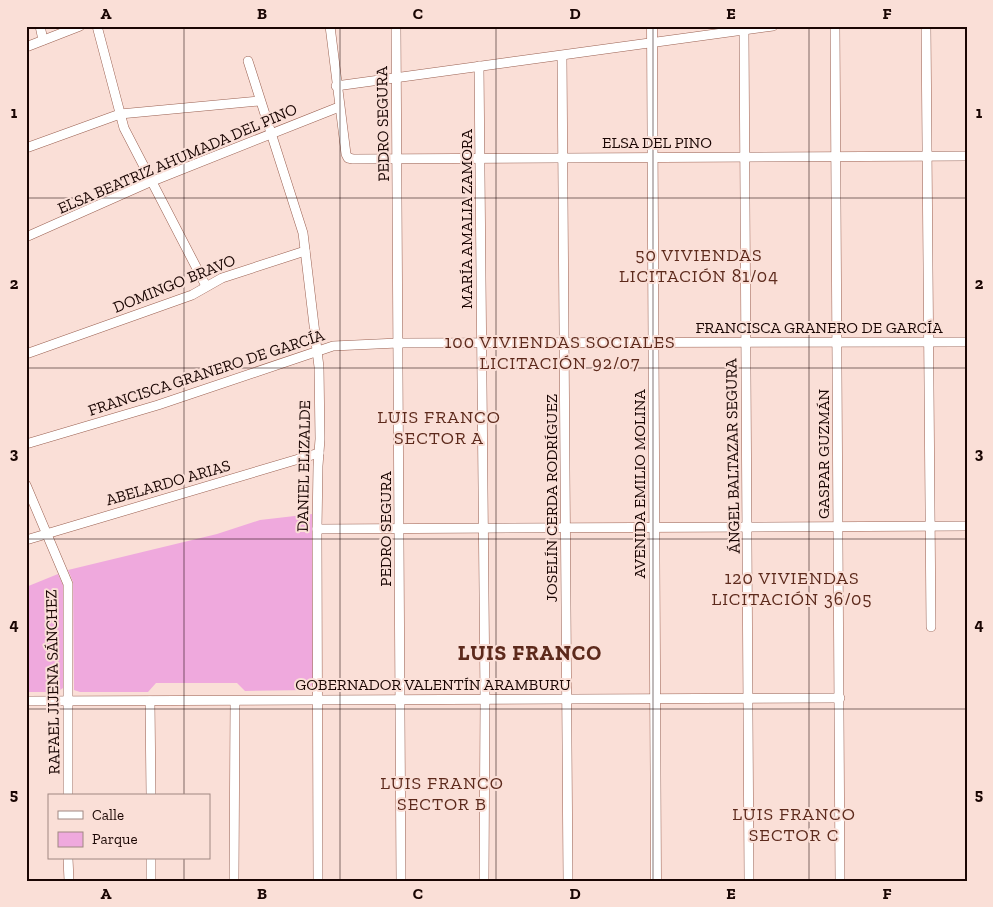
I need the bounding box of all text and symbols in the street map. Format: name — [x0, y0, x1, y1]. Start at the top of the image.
text: A — [101, 4, 112, 23]
text: B — [257, 4, 267, 23]
text: C — [413, 4, 423, 23]
text: D — [569, 4, 581, 23]
text: E — [726, 4, 736, 23]
text: F — [882, 4, 892, 23]
street label: PEDRO SEGURA — [372, 66, 393, 182]
street label: ELSA BEATRIZ AHUMADA DEL PINO — [55, 99, 300, 218]
text: 1 — [11, 103, 18, 122]
text: 1 — [976, 103, 983, 122]
street label: MARÍA AMALIA ZAMORA — [457, 128, 476, 309]
street label: ELSA DEL PINO — [602, 133, 712, 152]
district label: 50 VIVIENDAS LICITACIÓN 81/04 — [619, 244, 779, 287]
street label: DOMINGO BRAVO — [110, 250, 238, 317]
text: 2 — [10, 274, 19, 293]
text: 2 — [975, 274, 984, 293]
street label: FRANCISCA GRANERO DE GARCÍA — [695, 318, 943, 337]
street label: FRANCISCA GRANERO DE GARCÍA — [86, 325, 327, 420]
district label: 100 VIVIENDAS SOCIALES LICITACIÓN 92/07 — [444, 331, 676, 374]
street label: ÁNGEL BALTAZAR SEGURA — [721, 358, 744, 554]
street label: AVENIDA EMILIO MOLINA — [630, 389, 649, 579]
street label: GASPAR GUZMÁN — [814, 389, 833, 519]
street label: JOSELÍN CERDA RODRÍGUEZ — [542, 394, 561, 602]
street label: DANIEL ELIZALDE — [293, 400, 314, 532]
district label: LUIS FRANCO SECTOR A — [377, 406, 501, 449]
text: 3 — [10, 444, 19, 463]
text: 3 — [975, 444, 984, 463]
street label: ABELARDO ARIAS — [104, 456, 233, 509]
street label: PEDRO SEGURA — [376, 471, 395, 587]
district label: 120 VIVIENDAS LICITACIÓN 36/05 — [711, 567, 873, 610]
street label: RAFAEL JIJENA SÁNCHEZ — [41, 589, 64, 775]
text: 4 — [9, 615, 19, 634]
text: 4 — [974, 615, 984, 634]
district label: LUIS FRANCO — [458, 640, 602, 665]
street label: GOBERNADOR VALENTÍN ARAMBURU — [295, 675, 571, 694]
district label: LUIS FRANCO SECTOR B — [380, 772, 504, 815]
text: 5 — [10, 785, 18, 804]
text: 5 — [975, 785, 983, 804]
legend — [48, 794, 210, 860]
district label: LUIS FRANCO SECTOR C — [732, 803, 856, 846]
text: Calle — [92, 806, 124, 824]
text: Parque — [92, 830, 138, 848]
text: A — [101, 884, 112, 903]
text: B — [257, 884, 267, 903]
text: C — [413, 884, 423, 903]
text: D — [569, 884, 581, 903]
text: E — [726, 884, 736, 903]
text: F — [882, 884, 892, 903]

